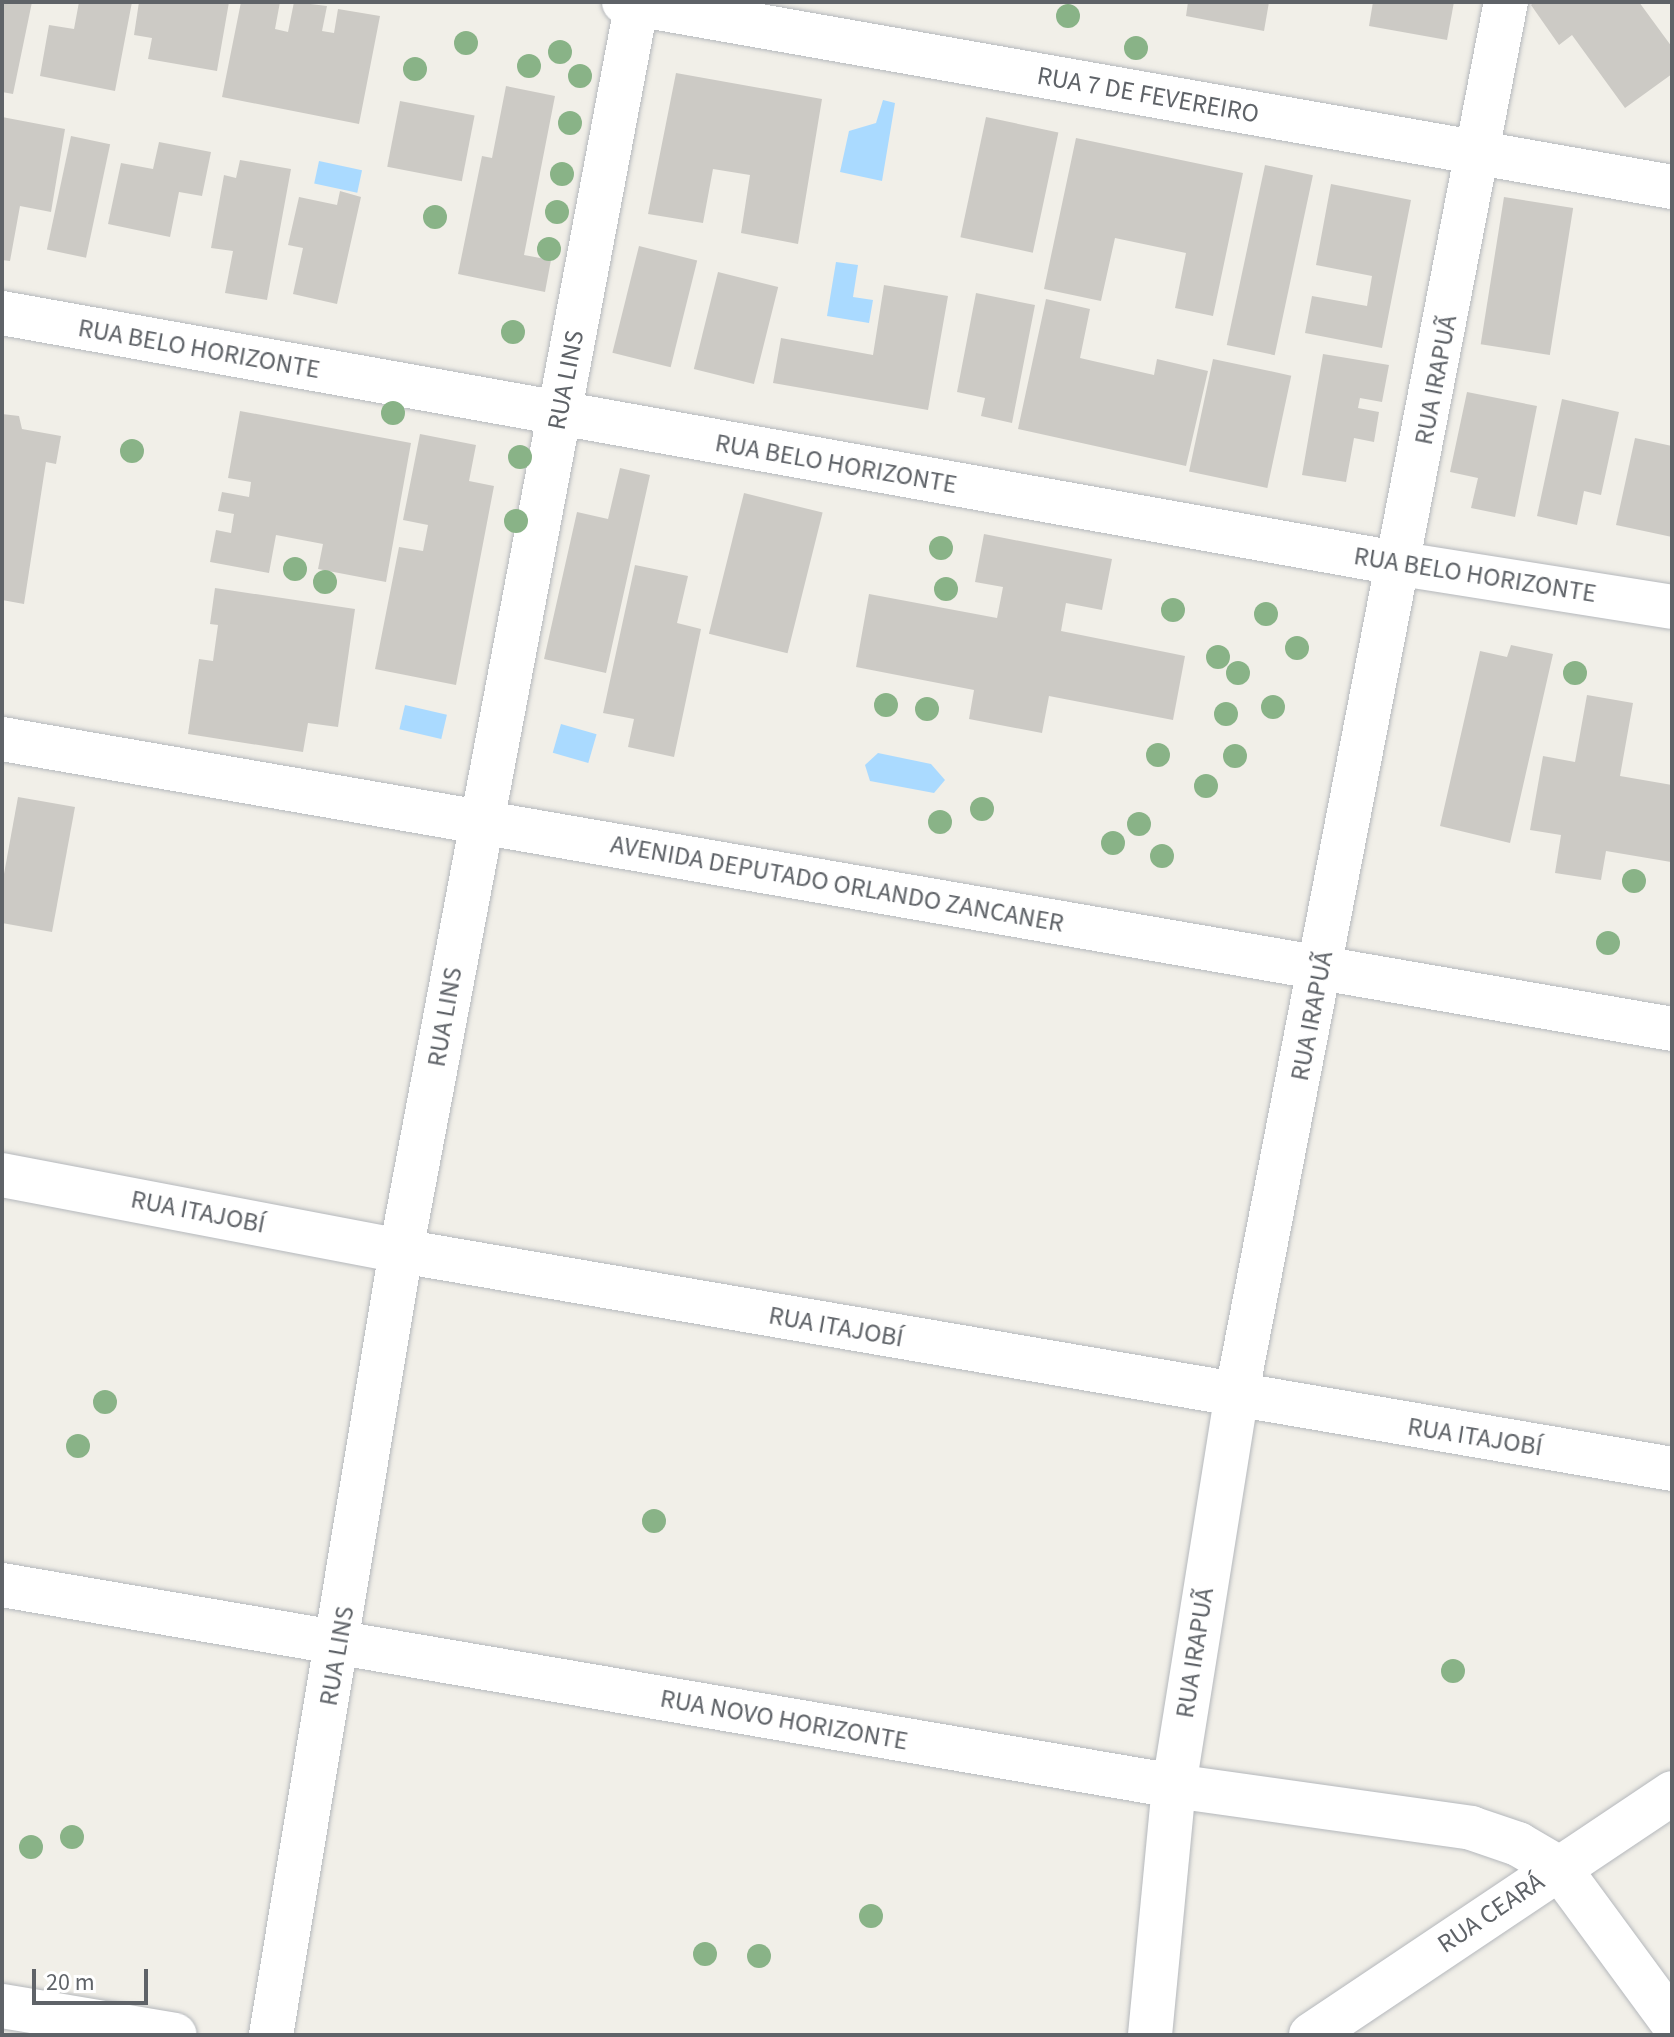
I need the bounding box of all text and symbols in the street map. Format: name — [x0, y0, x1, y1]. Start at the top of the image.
street label: RUA 7 DE FEVEREIRO — [1035, 60, 1261, 130]
street label: RUA BELO HORIZONTE — [76, 312, 322, 386]
street label: RUA IRAPUÃ — [1408, 313, 1464, 447]
street label: RUA LINS — [541, 328, 591, 432]
street label: RUA BELO HORIZONTE — [713, 427, 959, 501]
street label: RUA BELO HORIZONTE — [1352, 540, 1598, 610]
street label: AVENIDA DEPUTADO ORLANDO ZANCANER — [608, 829, 1066, 939]
street label: RUA IRAPUÃ — [1284, 949, 1340, 1083]
street label: RUA LINS — [421, 965, 469, 1069]
street label: RUA ITAJOBÍ — [128, 1184, 268, 1240]
street label: RUA ITAJOBÍ — [766, 1300, 906, 1354]
street label: RUA ITAJOBÍ — [1405, 1411, 1545, 1463]
street label: RUA IRAPUÃ — [1169, 1586, 1221, 1720]
street label: RUA LINS — [313, 1604, 361, 1708]
street label: RUA NOVO HORIZONTE — [658, 1683, 910, 1757]
street label: RUA CEARÁ — [1432, 1866, 1550, 1960]
scale bar — [36, 1953, 152, 2003]
text: 20 m — [46, 1965, 95, 2000]

